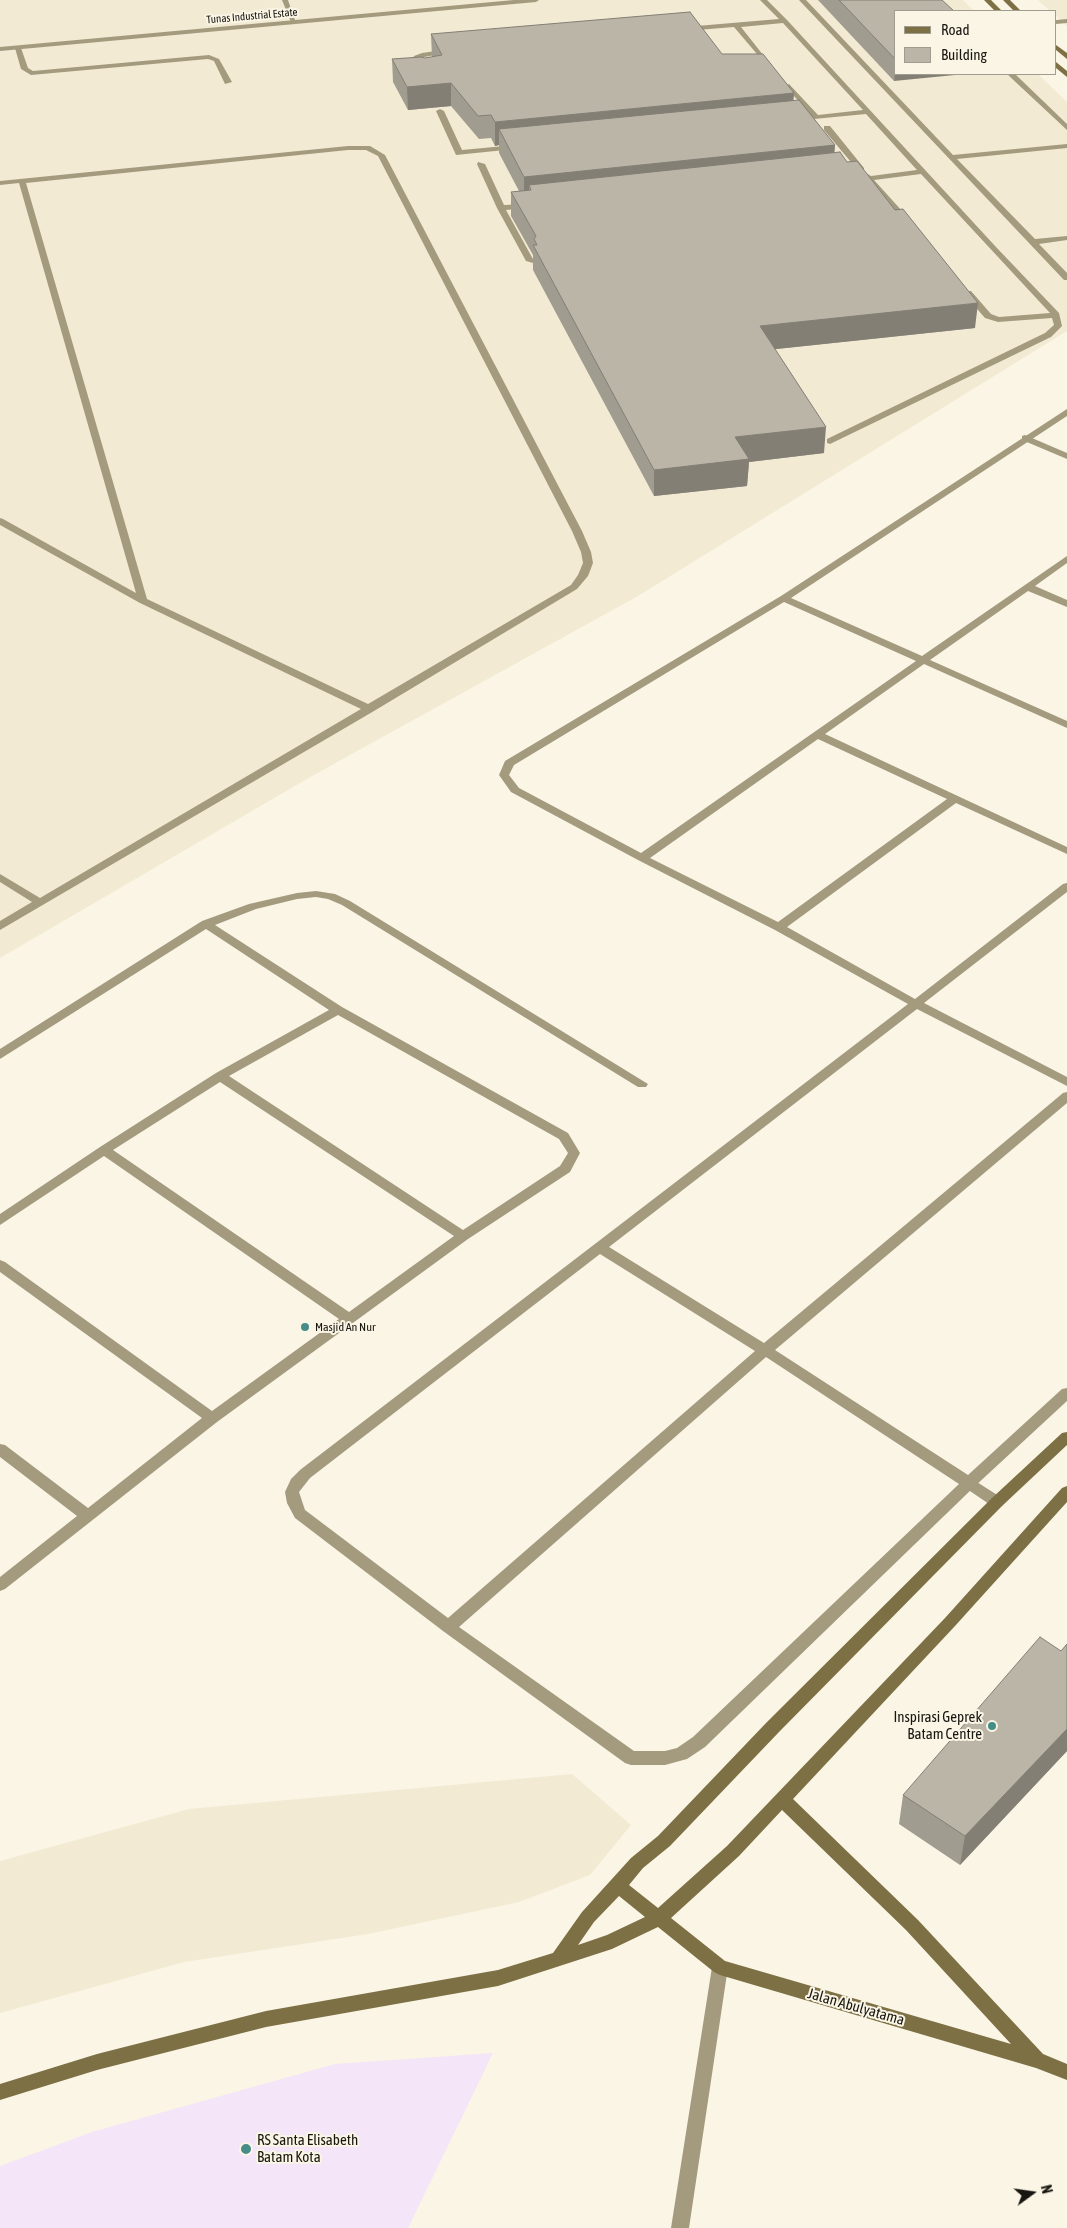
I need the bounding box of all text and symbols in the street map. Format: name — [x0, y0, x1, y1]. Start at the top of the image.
street label: Tunas Industrial Estate — [206, 5, 298, 27]
legend — [894, 10, 1057, 75]
text: Road — [941, 21, 970, 38]
text: Building — [941, 46, 987, 63]
place label: Masjid An Nur — [315, 1320, 375, 1334]
marker: Masjid An Nur — [299, 1321, 311, 1333]
place label: Inspirasi Geprek Batam Centre — [893, 1708, 982, 1743]
marker: Inspirasi Geprek Batam Centre — [986, 1720, 998, 1732]
street label: Jalan Abulyatama — [806, 1985, 906, 2029]
place label: RS Santa Elisabeth Batam Kota — [257, 2131, 358, 2166]
marker: RS Santa Elisabeth Batam Kota — [239, 2142, 253, 2156]
north arrow — [1007, 2168, 1057, 2218]
text: N — [1038, 2183, 1055, 2195]

